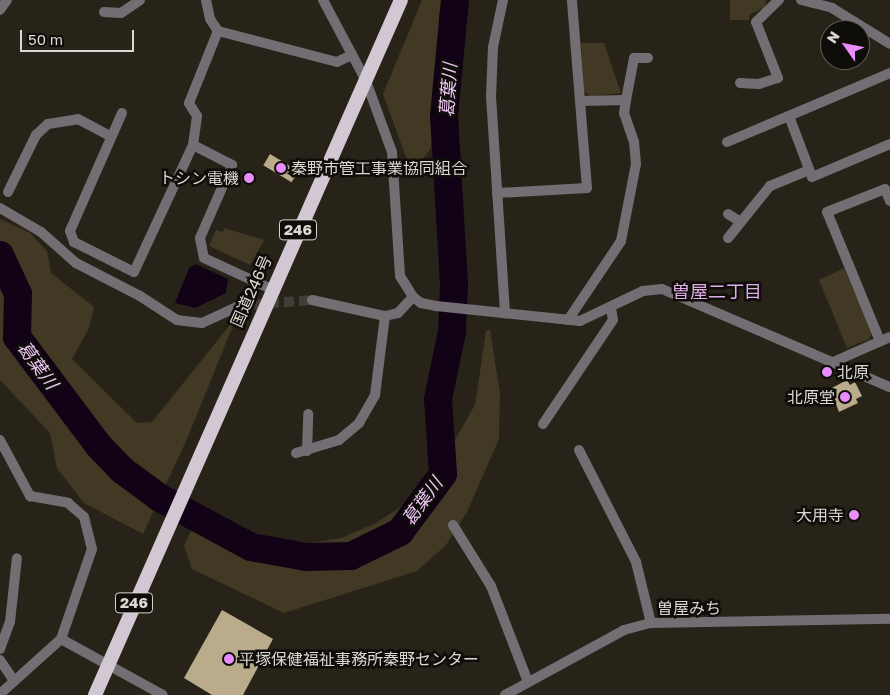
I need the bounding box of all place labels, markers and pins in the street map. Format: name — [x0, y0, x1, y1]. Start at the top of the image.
place label: 秦野市管工事業協同組合 — [291, 158, 467, 178]
marker: 秦野市管工事業協同組合 — [275, 162, 287, 174]
place label: トシン電機 — [159, 168, 239, 188]
marker: トシン電機 — [243, 172, 255, 184]
place label: 北原 — [837, 362, 869, 382]
marker: 北原 — [821, 366, 833, 378]
place label: 北原堂 — [787, 387, 835, 407]
marker: 北原堂 — [839, 391, 851, 403]
place label: 大用寺 — [796, 505, 844, 525]
marker: 大用寺 — [848, 509, 860, 521]
place label: 平塚保健福祉事務所秦野センター — [239, 649, 479, 669]
marker: 平塚保健福祉事務所秦野センター — [223, 653, 235, 665]

